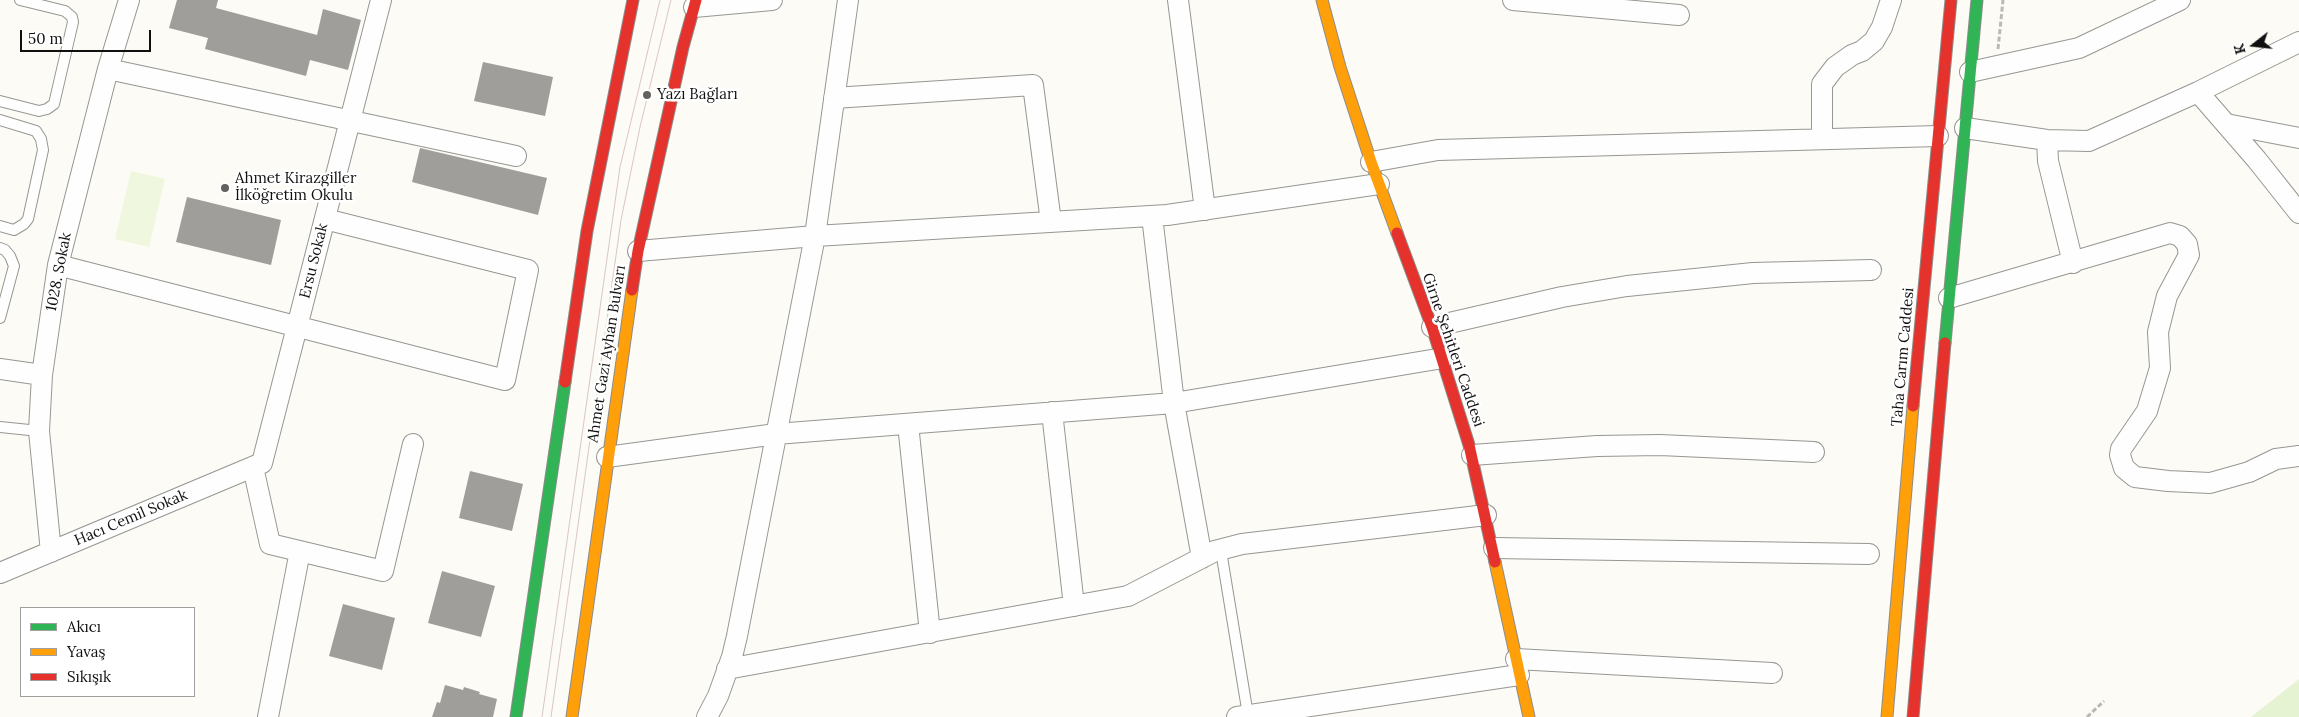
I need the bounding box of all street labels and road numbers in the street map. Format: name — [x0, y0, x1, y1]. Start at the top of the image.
street label: Ersu Sokak — [296, 222, 332, 300]
street label: 1028. Sokak — [43, 231, 75, 313]
street label: Ahmet Gazi Ayhan Bulvarı — [584, 264, 630, 444]
street label: Girne Şehitleri Caddesi — [1418, 271, 1488, 429]
street label: Taha Carım Caddesi — [1888, 287, 1918, 427]
street label: Hacı Cemil Sokak — [72, 486, 190, 550]

